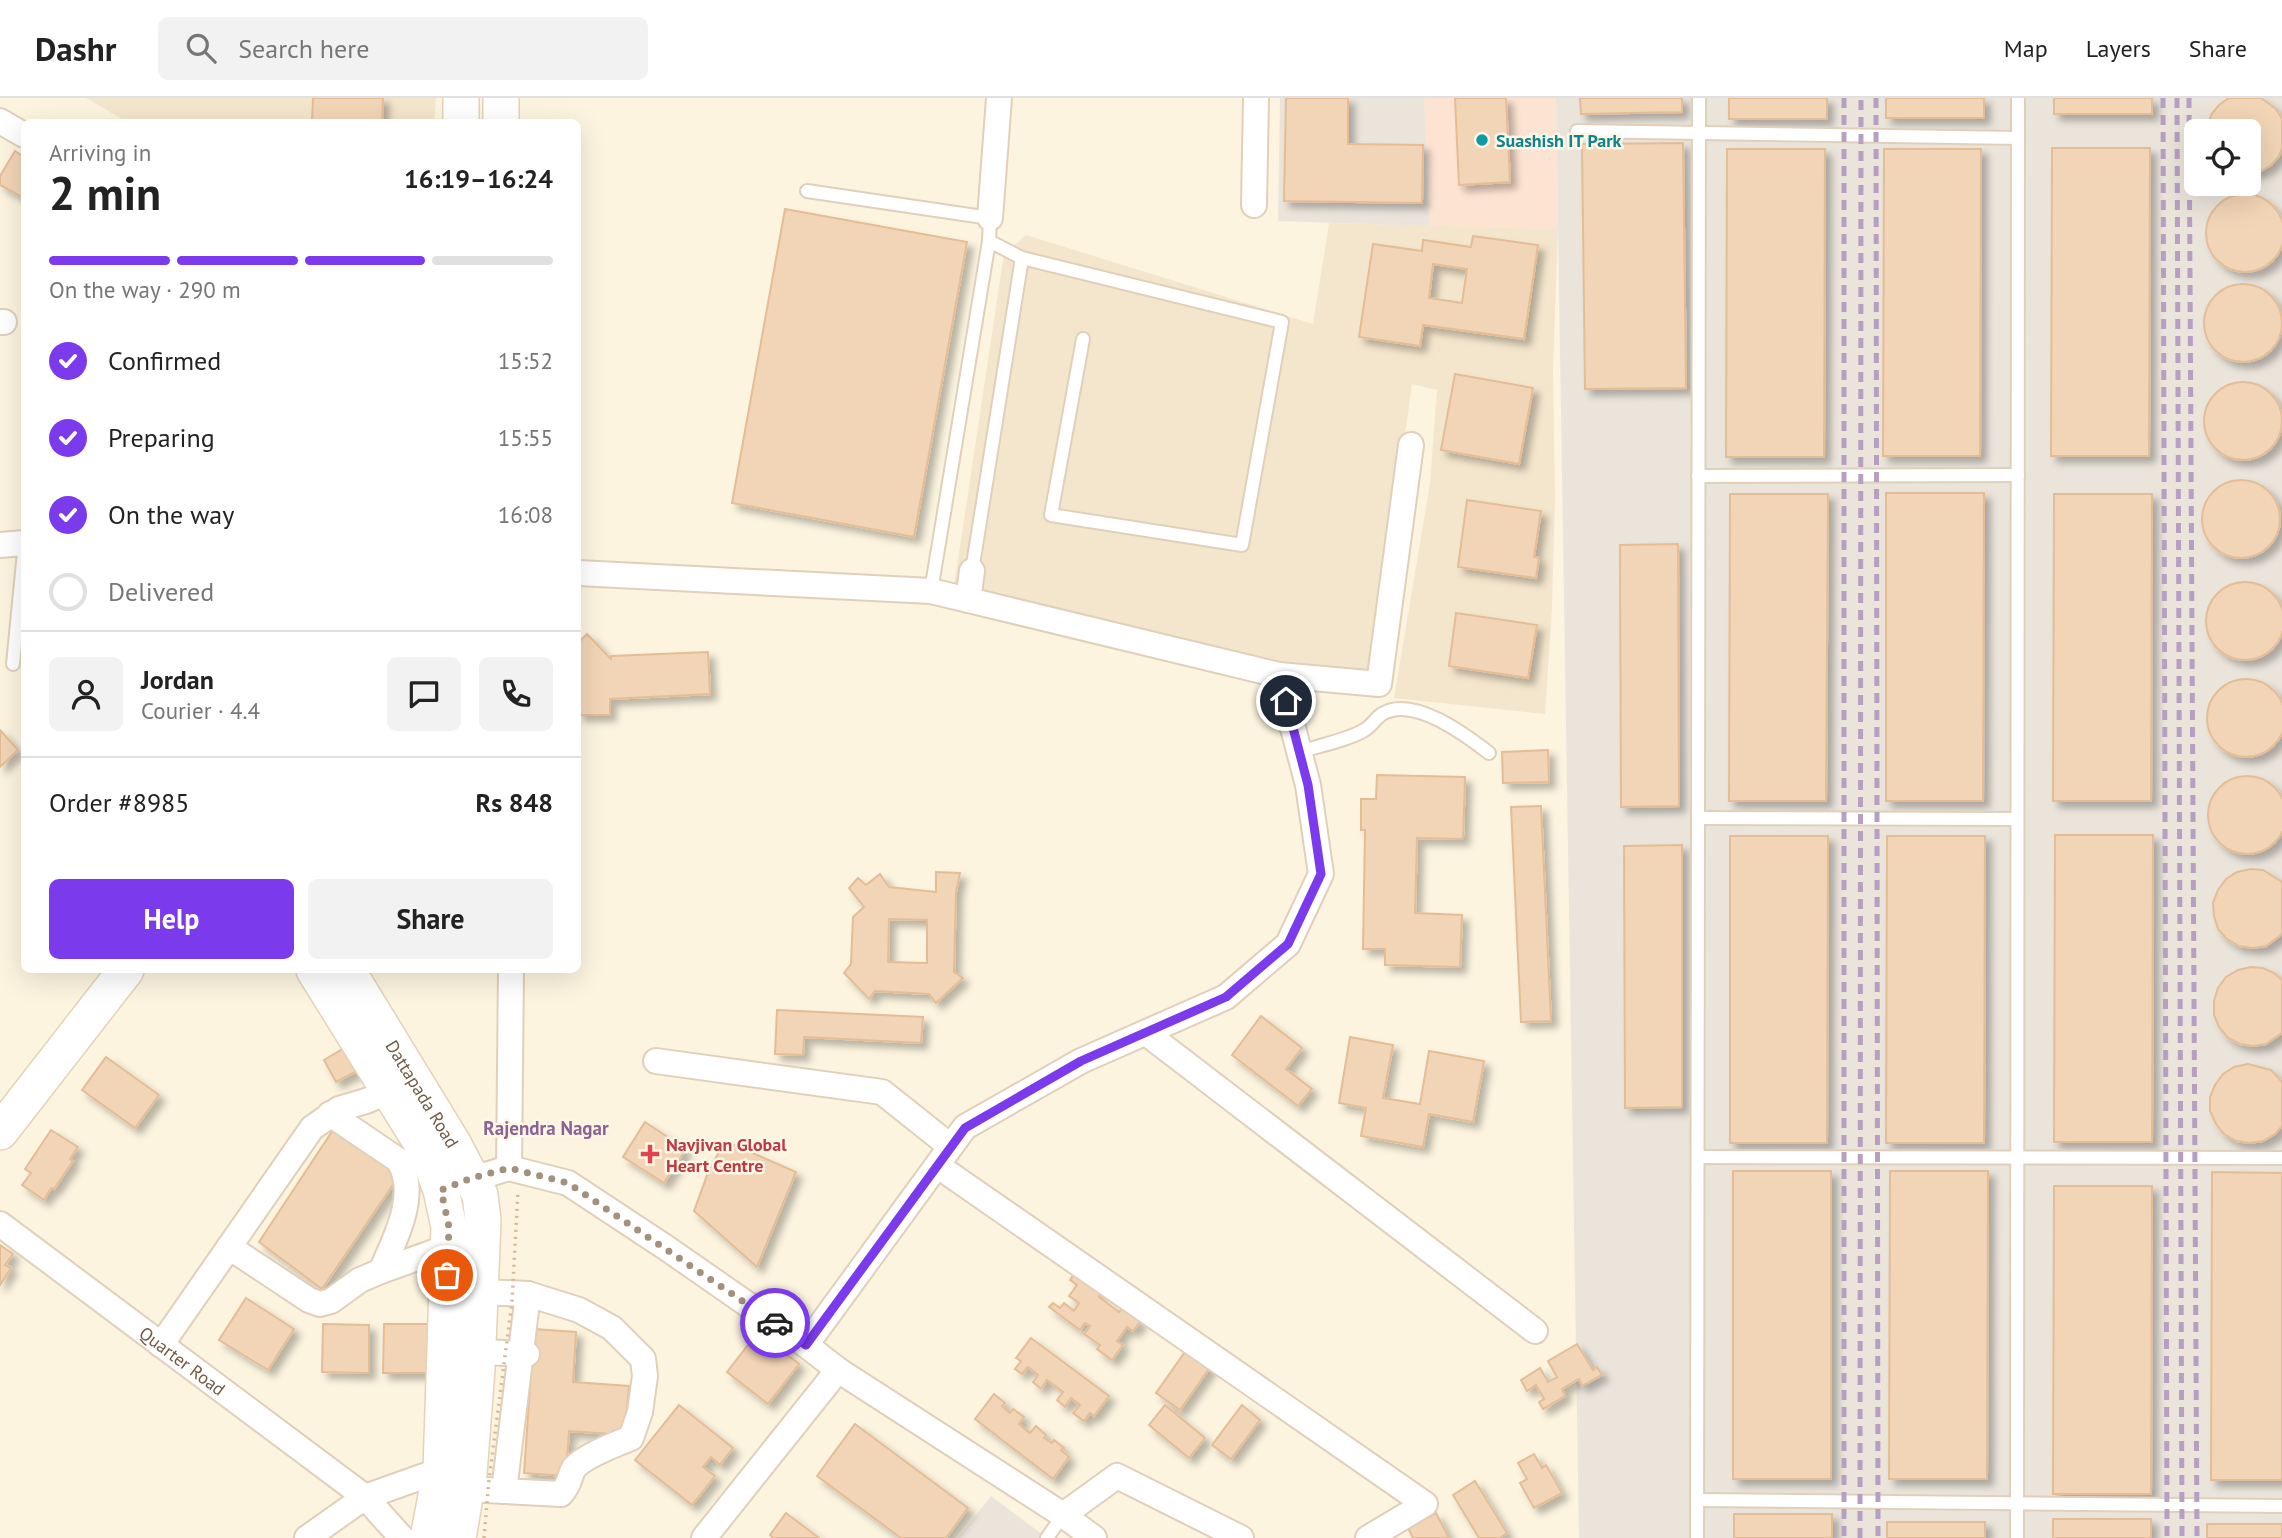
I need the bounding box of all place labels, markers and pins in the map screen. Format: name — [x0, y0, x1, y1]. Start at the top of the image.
place label: Suashish IT Park — [1496, 129, 1622, 152]
marker: Suashish IT Park — [1474, 132, 1490, 148]
pin — [1256, 671, 1316, 731]
place label: Navjivan Global Heart Centre — [666, 1133, 787, 1177]
marker: Navjivan Global Heart Centre — [640, 1144, 660, 1164]
pin — [417, 1245, 477, 1305]

